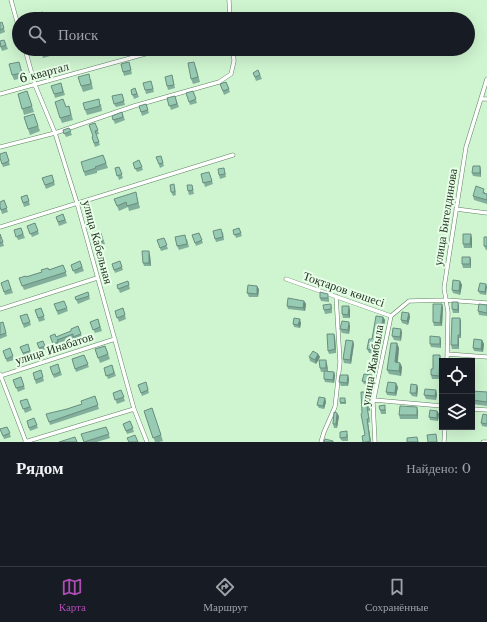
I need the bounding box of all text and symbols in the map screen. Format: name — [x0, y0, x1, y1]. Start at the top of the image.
search box — [12, 12, 475, 56]
icon: search — [26, 23, 48, 45]
text: Поиск — [58, 25, 98, 44]
street label: 6 квартал — [18, 58, 70, 86]
street label: улица Бигелдинова — [430, 167, 460, 267]
street label: улица Кабельная — [80, 198, 117, 286]
street label: Тоқтаров көшесі — [301, 268, 387, 310]
street label: улица Жамбыла — [357, 323, 387, 407]
street label: улица Инабатов — [13, 328, 95, 368]
map controls — [439, 358, 475, 430]
button: locate — [439, 358, 475, 394]
button: layers — [439, 394, 475, 430]
text: Рядом — [16, 458, 64, 479]
text: Найдено: 0 — [406, 460, 471, 477]
tab: Карта — [59, 576, 86, 614]
tab: Маршрут — [203, 576, 248, 614]
tab: Сохранённые — [365, 576, 428, 614]

